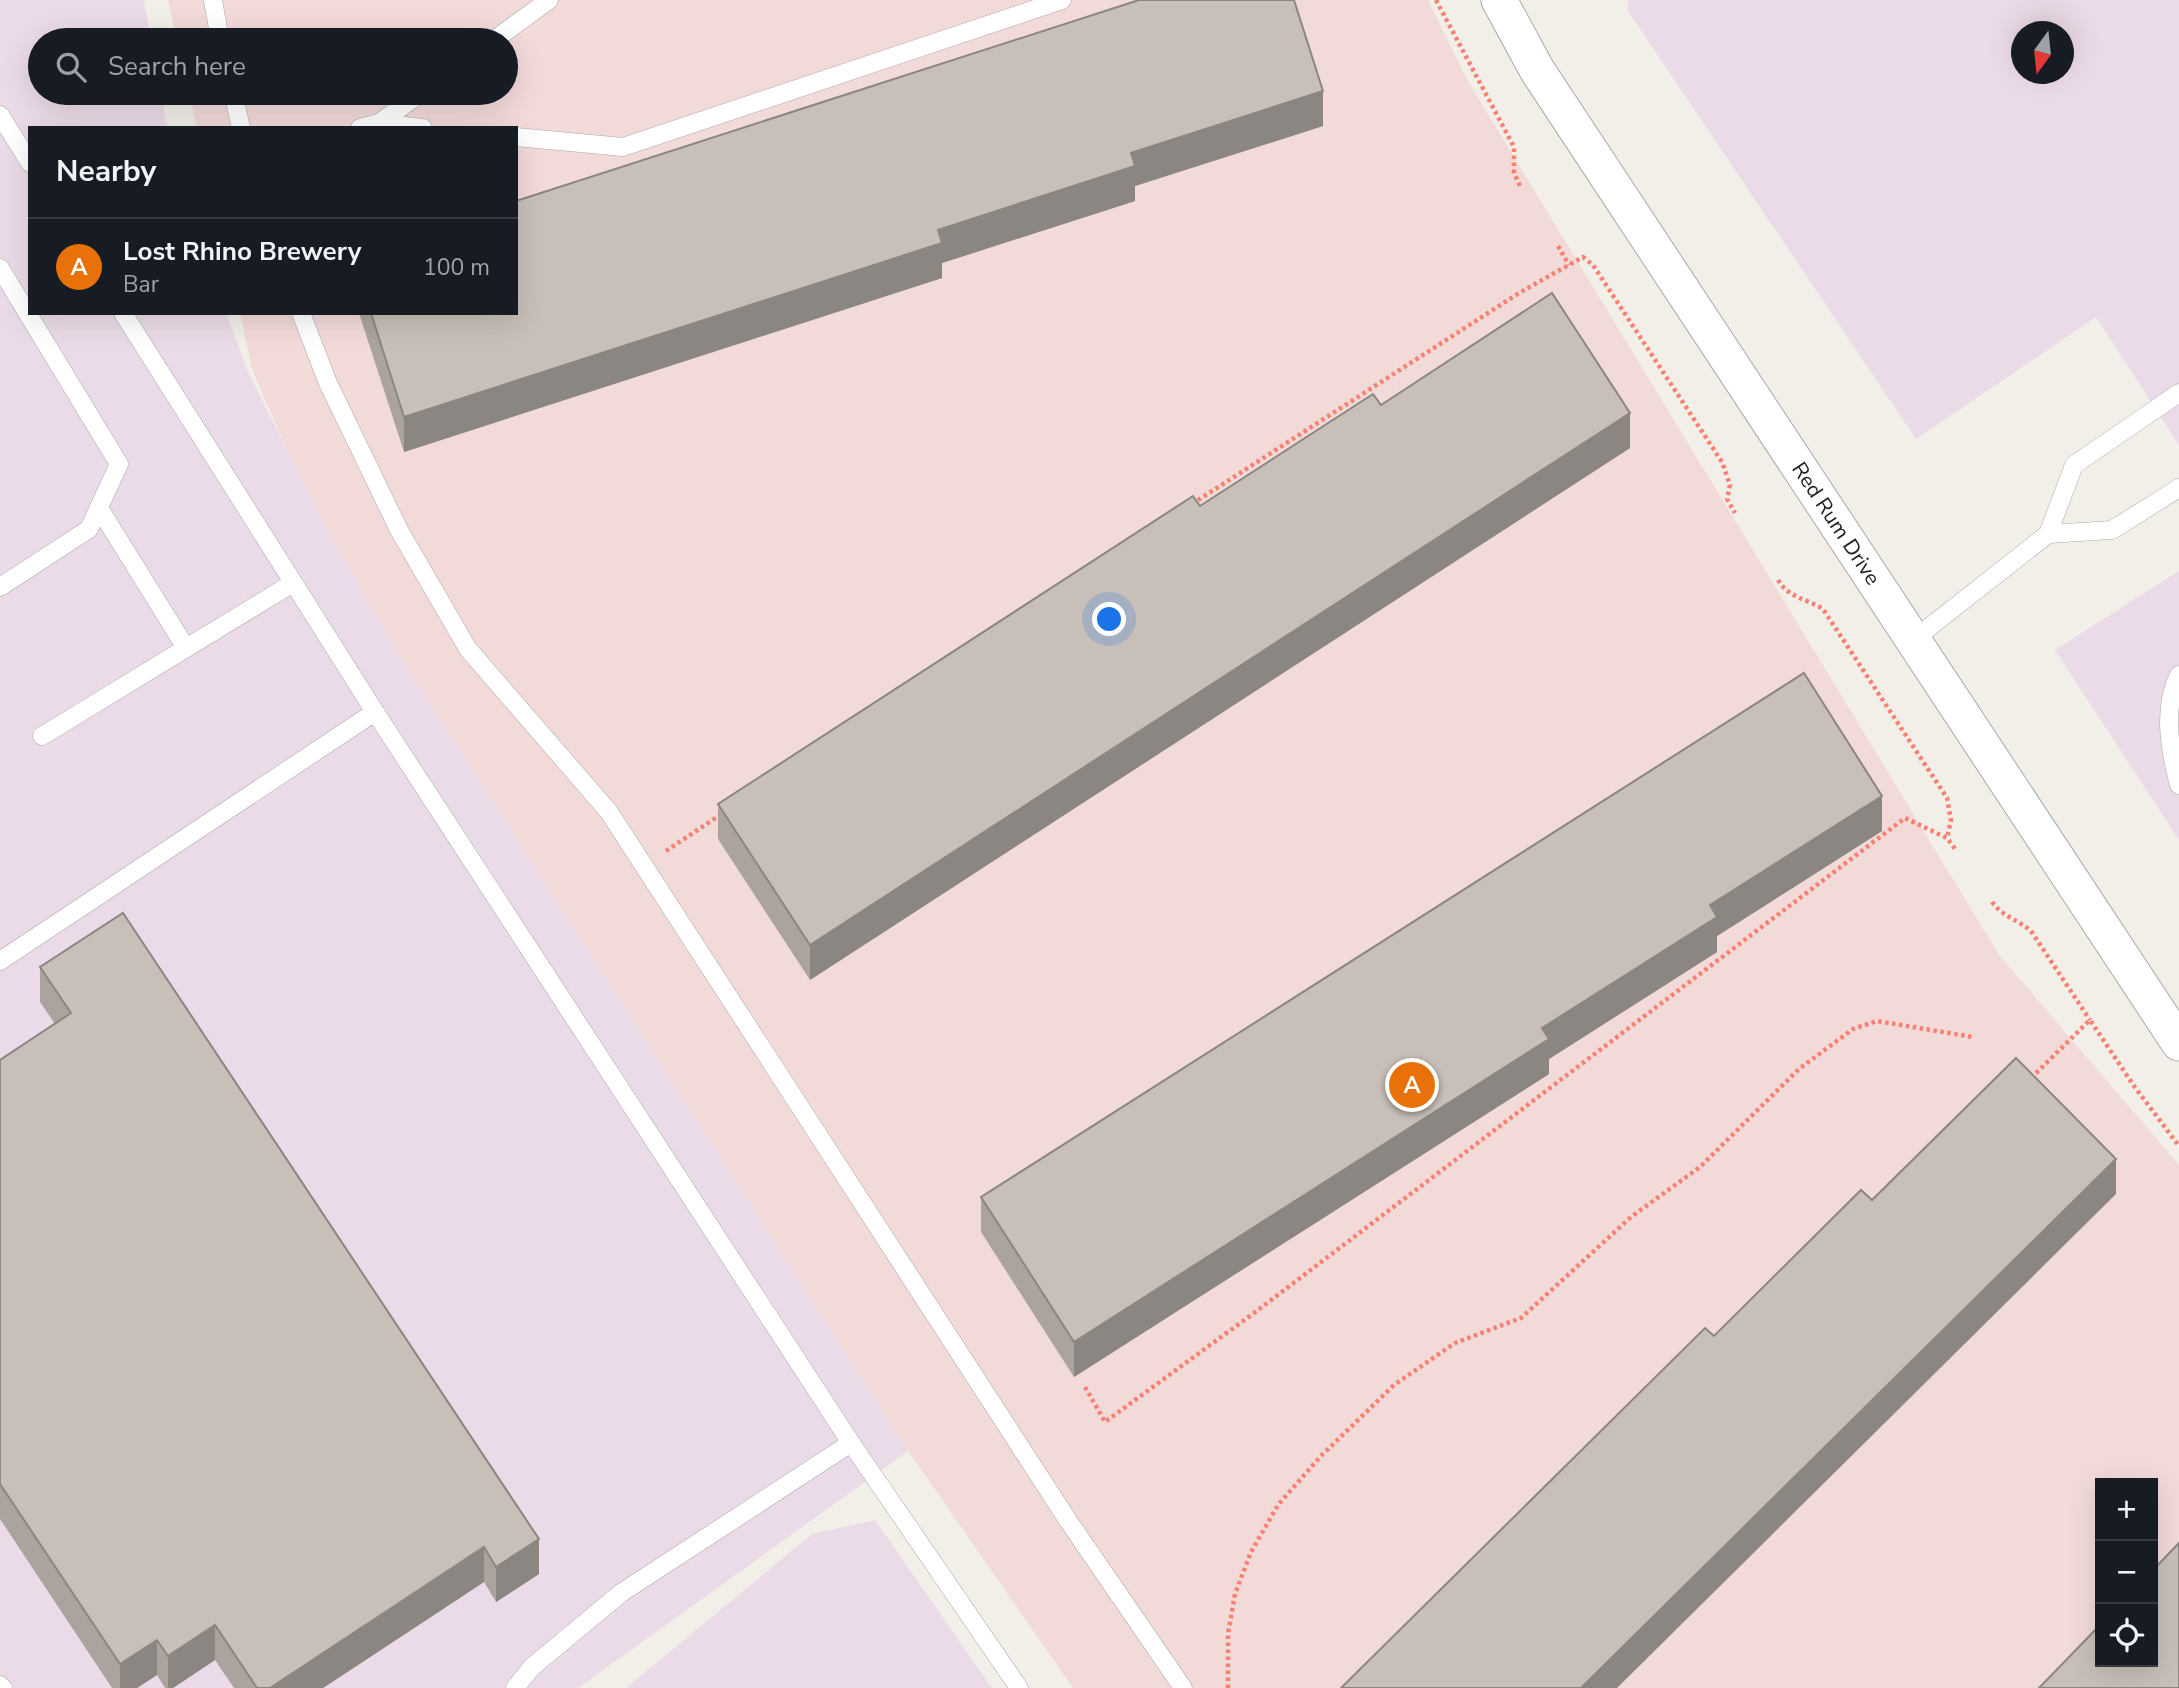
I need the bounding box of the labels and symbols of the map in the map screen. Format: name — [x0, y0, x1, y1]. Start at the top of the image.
north arrow — [2011, 21, 2074, 84]
street label: Red Rum Drive — [1786, 457, 1887, 590]
your location — [1092, 602, 1126, 636]
pin: A — [1389, 1059, 1435, 1111]

